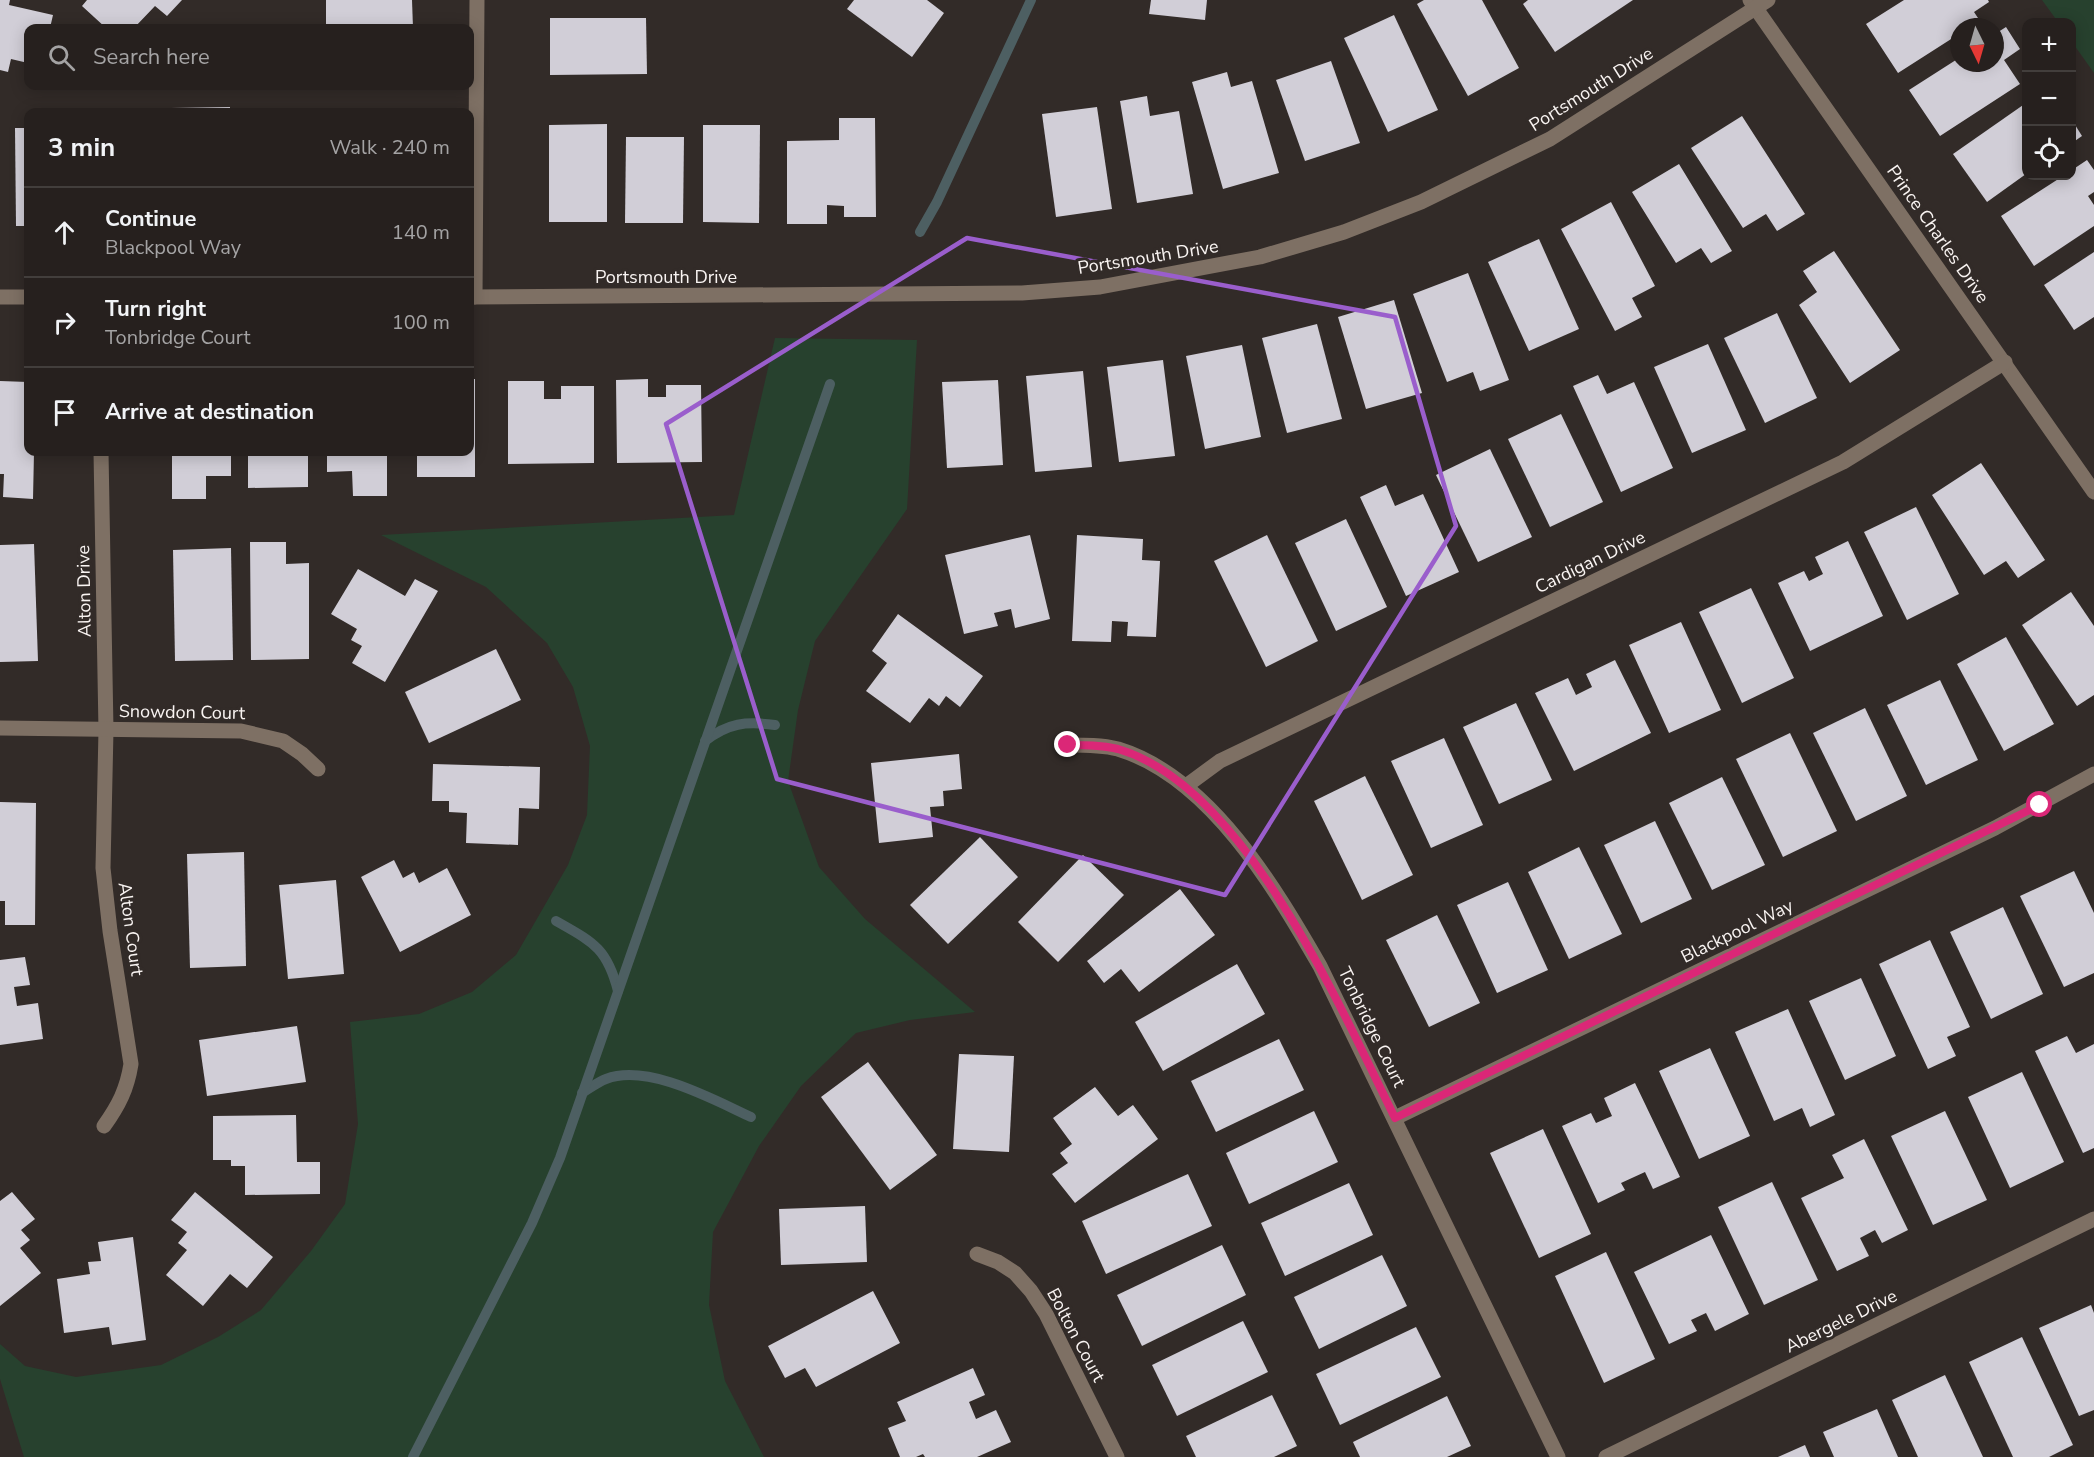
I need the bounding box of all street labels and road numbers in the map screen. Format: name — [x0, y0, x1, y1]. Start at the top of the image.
street label: Portsmouth Drive — [1524, 41, 1658, 137]
street label: Prince Charles Drive — [1881, 160, 1995, 308]
street label: Portsmouth Drive — [1076, 234, 1220, 280]
street label: Portsmouth Drive — [595, 265, 737, 289]
street label: Cardigan Drive — [1531, 525, 1649, 599]
street label: Alton Drive — [71, 545, 97, 637]
street label: Snowdon Court — [119, 699, 246, 725]
street label: Alton Court — [113, 881, 150, 978]
street label: Blackpool Way — [1677, 893, 1798, 969]
street label: Tonbridge Court — [1333, 963, 1412, 1092]
street label: Bolton Court — [1041, 1284, 1111, 1387]
street label: Abergele Drive — [1781, 1284, 1901, 1358]

